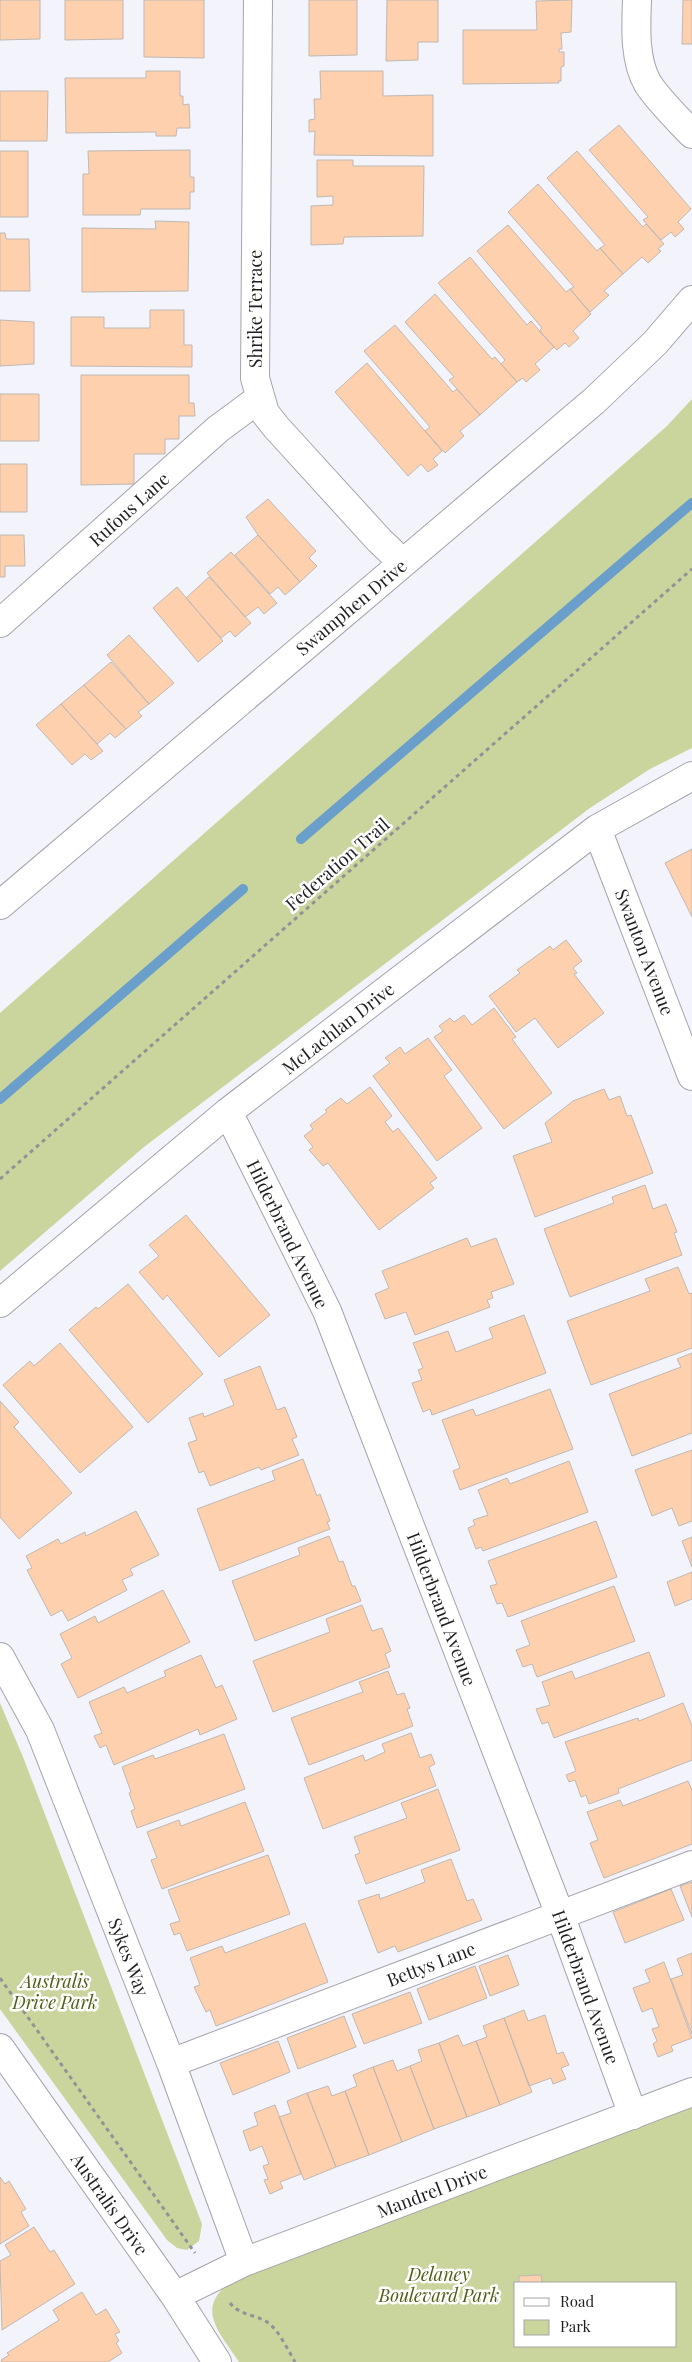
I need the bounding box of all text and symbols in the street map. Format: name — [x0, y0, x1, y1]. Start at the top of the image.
street label: Shrike Terrace — [243, 250, 267, 368]
street label: Rufous Lane — [84, 467, 174, 551]
street label: Swamphen Drive — [290, 554, 412, 660]
street label: Federation Trail — [280, 812, 394, 916]
street label: Swanton Avenue — [610, 885, 680, 1019]
street label: McLachlan Drive — [277, 977, 399, 1079]
street label: Hilderbrand Avenue — [242, 1156, 334, 1312]
street label: Hilderbrand Avenue — [402, 1529, 482, 1689]
street label: Hilderbrand Avenue — [547, 1906, 625, 2068]
street label: Sykes Way — [103, 1914, 155, 2000]
street label: Bettys Lane — [383, 1936, 479, 1992]
park label: Australis Drive Park — [12, 1969, 97, 2014]
street label: Australis Drive — [65, 2147, 154, 2260]
street label: Mandrel Drive — [373, 2159, 491, 2223]
park label: Delaney Boulevard Park — [378, 2262, 499, 2307]
legend — [514, 2282, 677, 2347]
text: Road — [560, 2291, 594, 2311]
text: Park — [560, 2316, 592, 2336]

